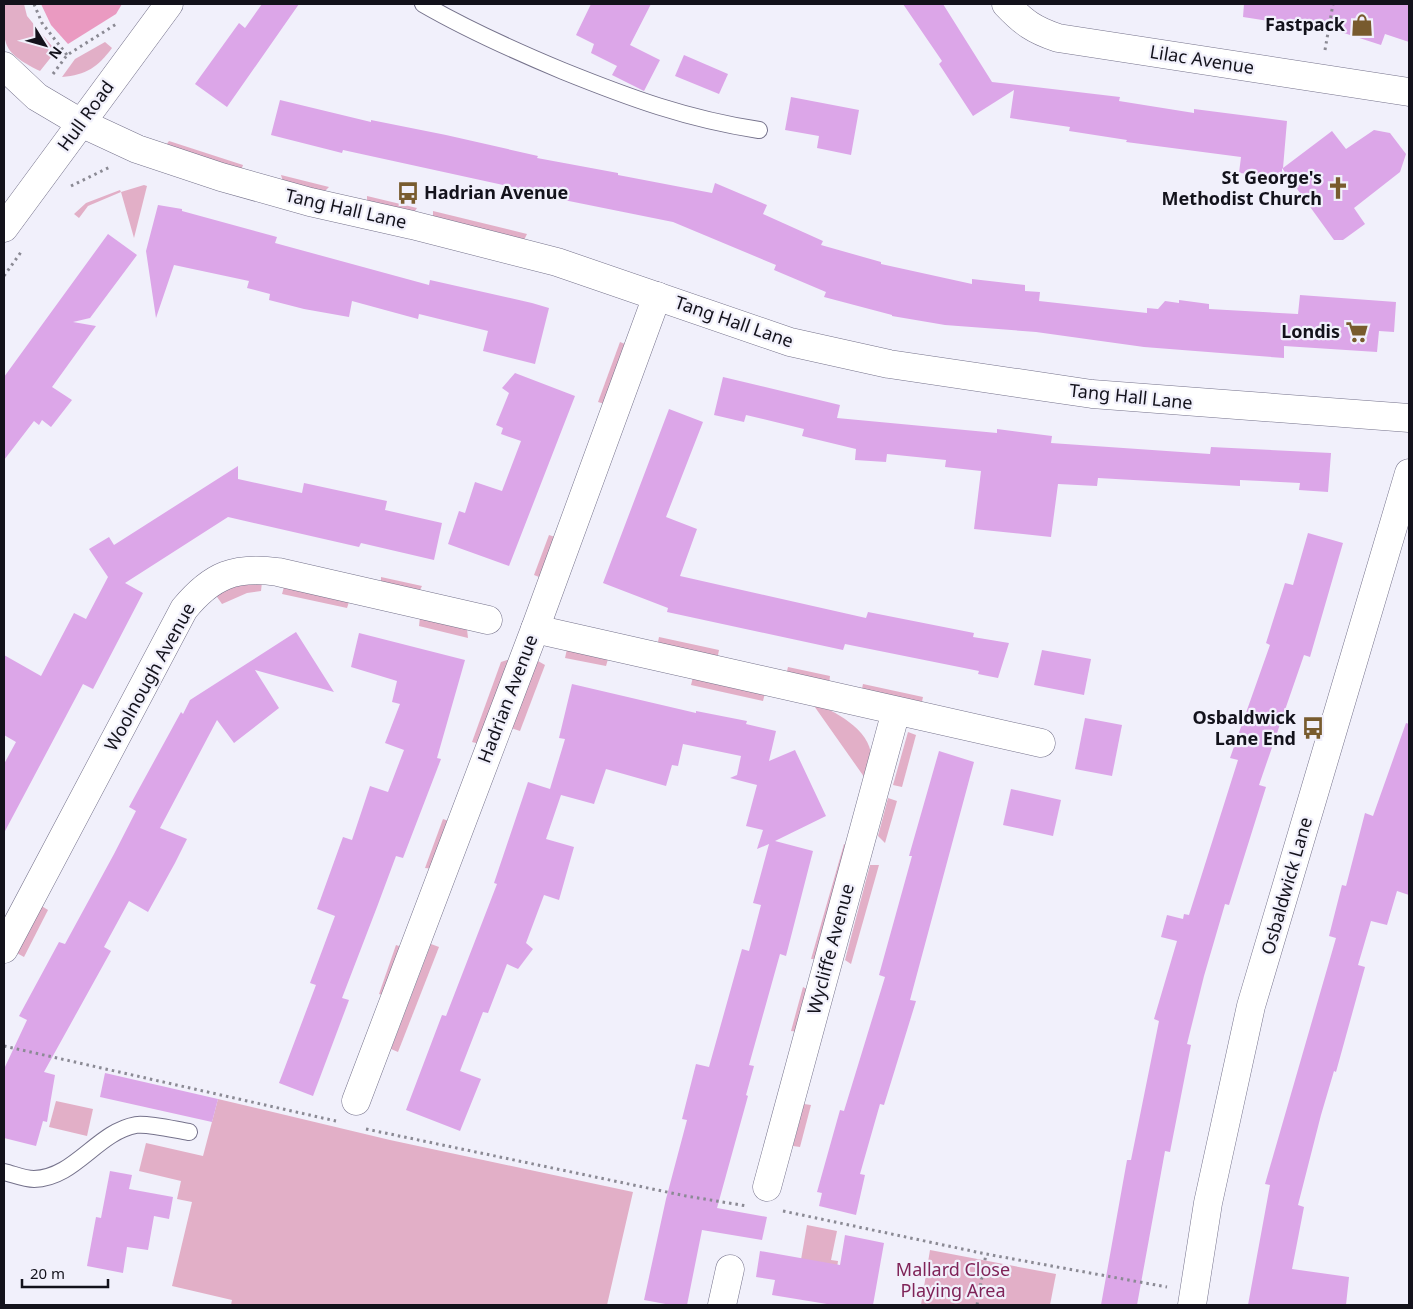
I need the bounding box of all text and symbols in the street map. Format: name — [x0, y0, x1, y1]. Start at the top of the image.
place label: Fastpack — [1265, 12, 1346, 36]
shop icon: Fastpack — [1349, 12, 1375, 38]
north arrow — [20, 20, 70, 70]
street label: Lilac Avenue — [1148, 39, 1256, 79]
text: N — [45, 43, 67, 63]
street label: Hull Road — [51, 75, 119, 156]
place label: St George's Methodist Church — [1162, 165, 1322, 210]
church icon: St George's Methodist Church — [1325, 175, 1351, 201]
bus stop icon: Hadrian Avenue — [395, 180, 421, 206]
place label: Hadrian Avenue — [424, 180, 568, 204]
street label: Tang Hall Lane — [283, 182, 409, 234]
street label: Tang Hall Lane — [672, 290, 797, 353]
place label: Londis — [1281, 319, 1340, 343]
supermarket icon: Londis — [1344, 319, 1370, 345]
street label: Tang Hall Lane — [1068, 378, 1194, 414]
street label: Woolnough Avenue — [98, 598, 200, 755]
street label: Hadrian Avenue — [472, 631, 543, 766]
place label: Osbaldwick Lane End — [1193, 705, 1297, 750]
bus stop icon: Osbaldwick Lane End — [1300, 715, 1326, 741]
street label: Osbaldwick Lane — [1255, 814, 1317, 957]
street label: Wycliffe Avenue — [801, 881, 859, 1017]
scale bar — [22, 1256, 109, 1288]
park label: Mallard Close Playing Area — [896, 1257, 1010, 1302]
text: 20 m — [30, 1263, 65, 1283]

